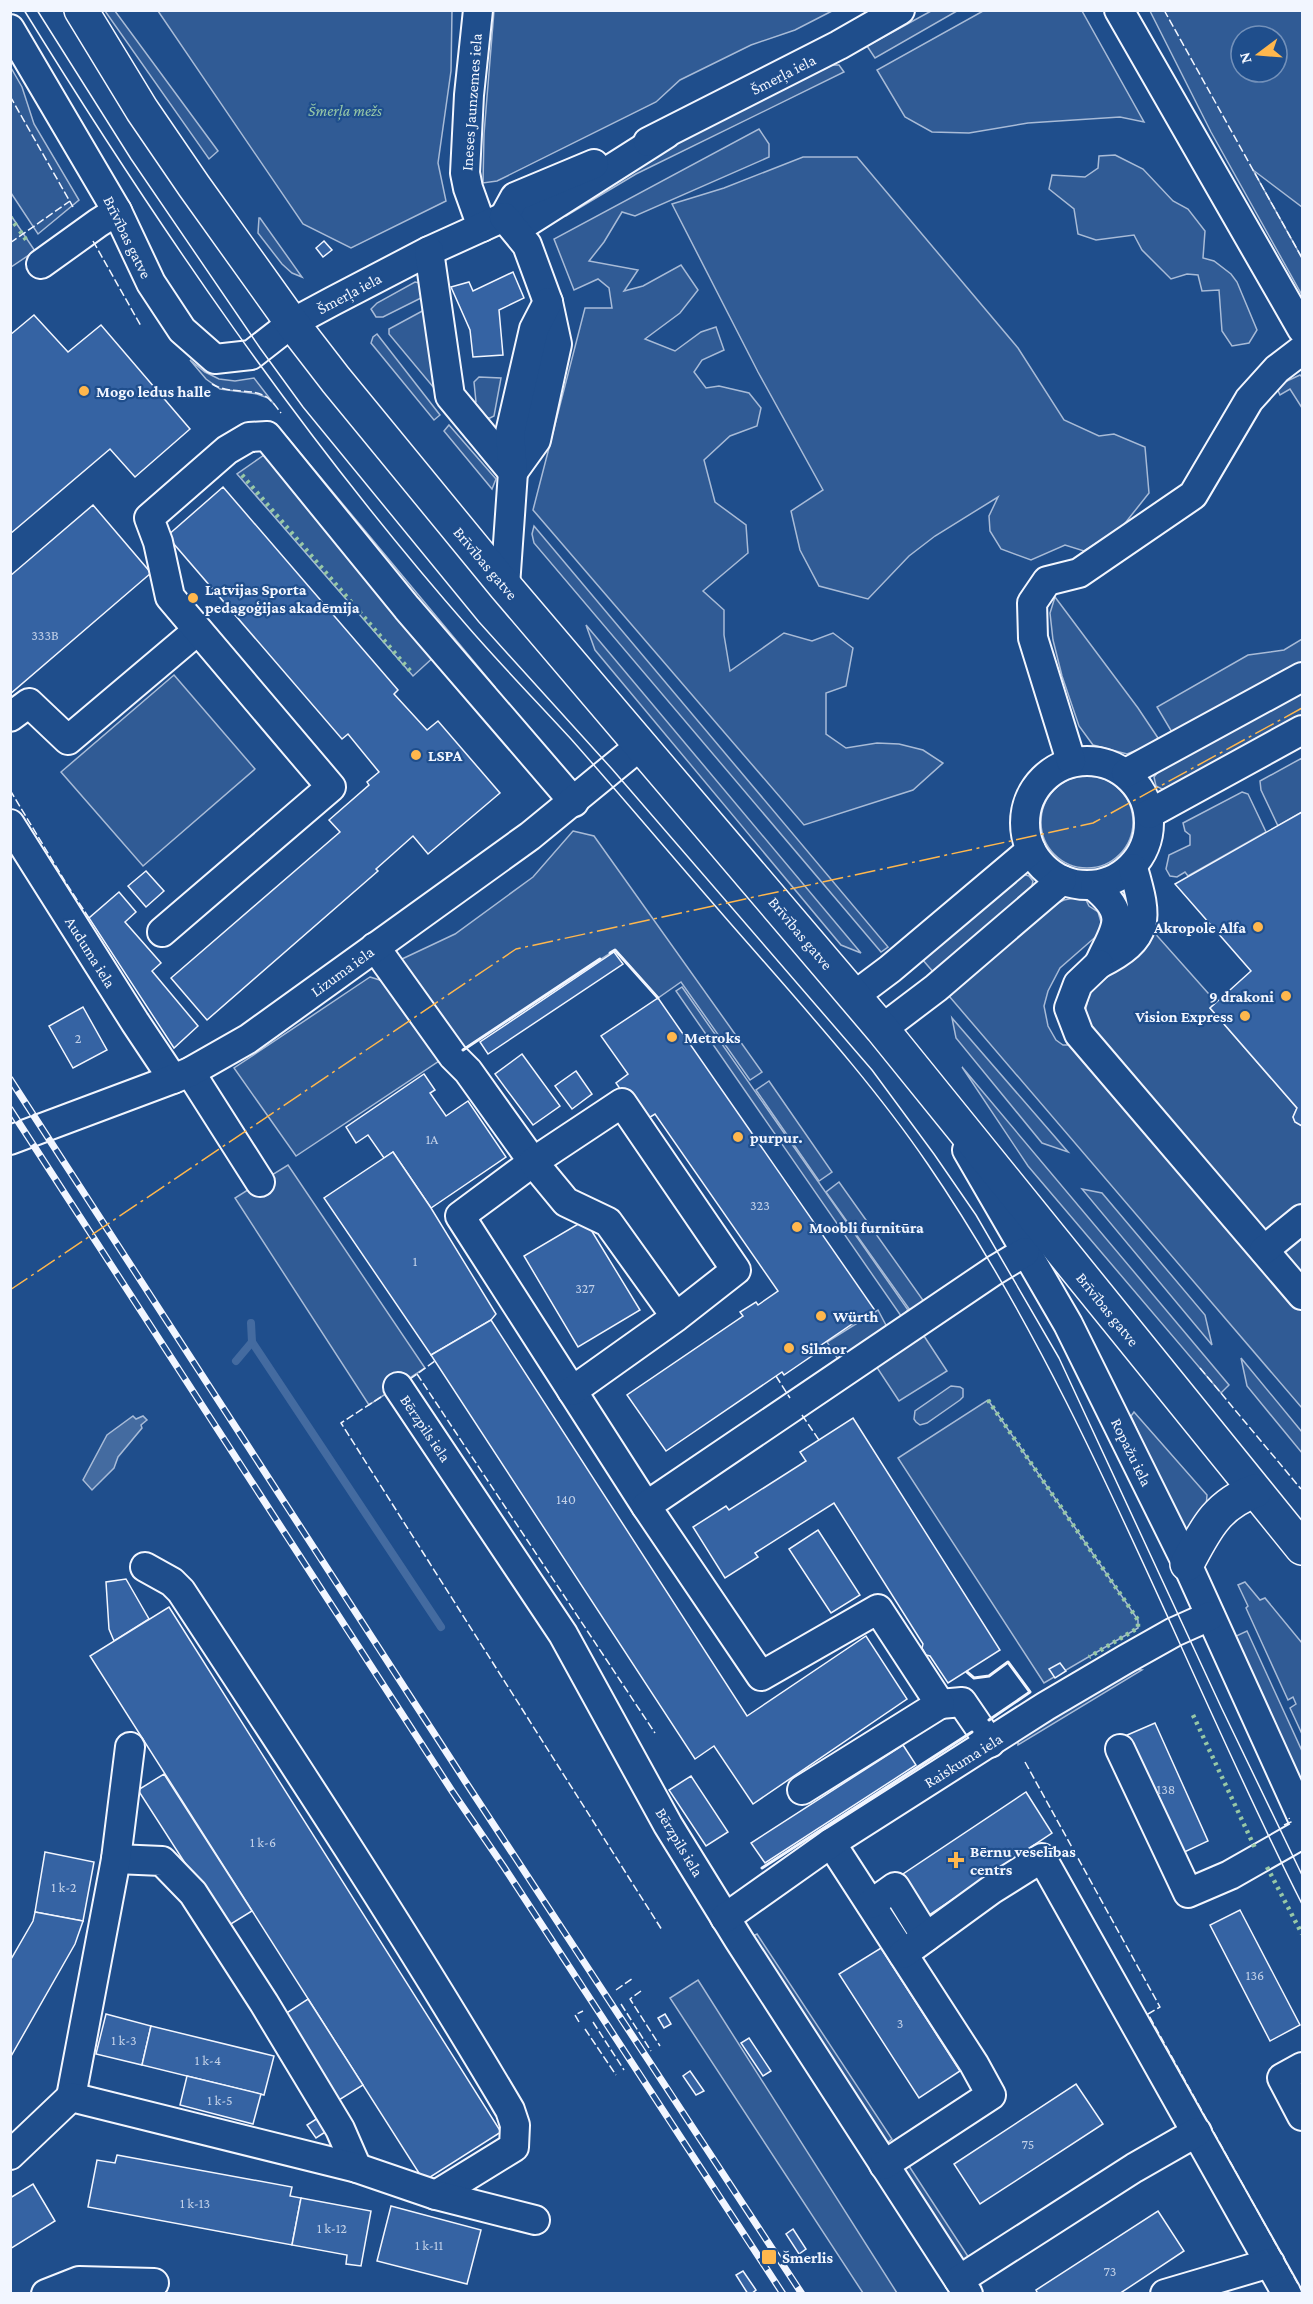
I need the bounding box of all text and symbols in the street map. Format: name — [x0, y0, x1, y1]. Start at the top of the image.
north arrow — [1229, 24, 1289, 84]
street label: Ineses Jaunzemes iela — [458, 32, 486, 172]
text: N — [1235, 50, 1255, 66]
street label: Šmerļa iela — [748, 51, 820, 100]
park label: Šmerļa mežs — [308, 102, 382, 121]
street label: Brīvības gatve — [99, 193, 155, 282]
street label: Šmerļa iela — [314, 269, 386, 319]
place label: Mogo ledus halle — [96, 383, 211, 400]
marker: Mogo ledus halle — [77, 384, 91, 398]
street label: Brīvības gatve — [450, 524, 521, 604]
place label: Latvijas Sporta pedagoģijas akadēmija — [205, 581, 360, 617]
marker: Latvijas Sporta pedagoģijas akadēmija — [186, 591, 200, 605]
house number: 333B — [31, 627, 59, 643]
place label: LSPA — [428, 747, 463, 764]
marker: LSPA — [409, 748, 423, 762]
street label: Brīvības gatve — [765, 894, 836, 974]
street label: Auduma iela — [62, 914, 119, 991]
place label: Akropole Alfa — [1153, 919, 1246, 936]
marker: Akropole Alfa — [1251, 920, 1265, 934]
street label: Lizuma iela — [308, 943, 378, 1000]
place label: 9 drakoni — [1209, 988, 1274, 1005]
marker: 9 drakoni — [1279, 989, 1293, 1003]
place label: Vision Express — [1134, 1008, 1233, 1025]
marker: Vision Express — [1238, 1009, 1252, 1023]
place label: Metroks — [684, 1029, 741, 1046]
house number: 2 — [75, 1030, 82, 1046]
marker: Metroks — [665, 1030, 679, 1044]
place label: purpur. — [750, 1129, 803, 1146]
marker: purpur. — [731, 1130, 745, 1144]
house number: 1A — [426, 1131, 438, 1147]
house number: 323 — [750, 1197, 770, 1213]
place label: Moobli furnitūra — [809, 1219, 924, 1236]
marker: Moobli furnitūra — [790, 1220, 804, 1234]
house number: 1 — [413, 1253, 418, 1269]
street label: Brīvības gatve — [1072, 1269, 1142, 1350]
house number: 327 — [575, 1280, 595, 1296]
place label: Würth — [832, 1308, 878, 1325]
marker: Würth — [814, 1309, 828, 1323]
place label: Silmor — [801, 1340, 847, 1357]
marker: Silmor — [782, 1341, 796, 1355]
street label: Bērzpils iela — [396, 1392, 455, 1466]
street label: Ropažu iela — [1107, 1415, 1156, 1490]
house number: 140 — [556, 1491, 576, 1507]
street label: Raiskuma iela — [921, 1729, 1006, 1791]
house number: 138 — [1157, 1781, 1175, 1797]
street label: Bērzpils iela — [652, 1805, 707, 1881]
house number: 1 k-6 — [250, 1834, 276, 1850]
place label: Bērnu veselības centrs — [970, 1843, 1076, 1878]
marker: Bērnu veselības centrs — [947, 1851, 965, 1869]
house number: 1 k-2 — [51, 1879, 77, 1895]
house number: 136 — [1246, 1967, 1264, 1983]
house number: 3 — [897, 2015, 903, 2031]
house number: 1 k-3 — [111, 2032, 137, 2048]
house number: 1 k-4 — [195, 2052, 221, 2068]
house number: 1 k-5 — [207, 2092, 233, 2108]
house number: 75 — [1022, 2136, 1034, 2152]
house number: 1 k-13 — [180, 2195, 210, 2211]
house number: 1 k-12 — [317, 2220, 347, 2236]
house number: 1 k-11 — [415, 2237, 443, 2253]
marker: Šmerlis — [760, 2248, 778, 2266]
place label: Šmerlis — [782, 2249, 834, 2266]
house number: 73 — [1104, 2263, 1116, 2279]

